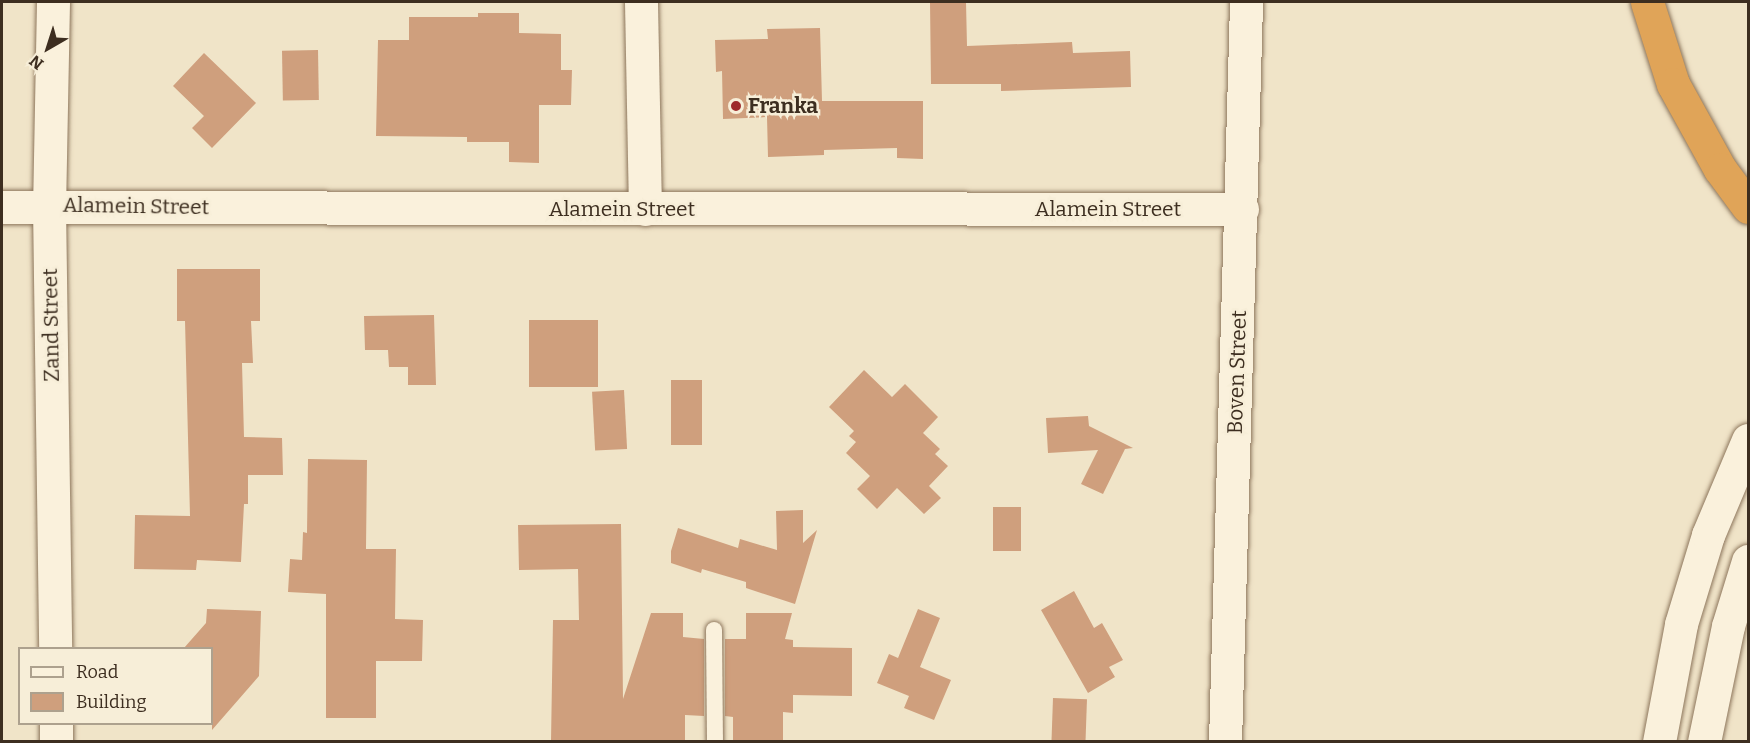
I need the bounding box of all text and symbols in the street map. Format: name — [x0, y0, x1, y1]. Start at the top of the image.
north arrow — [18, 18, 78, 78]
text: N — [26, 51, 47, 74]
place label: Franka — [748, 93, 818, 119]
marker: Franka — [729, 99, 743, 113]
street label: Alamein Street — [63, 192, 209, 220]
street label: Alamein Street — [549, 196, 695, 222]
street label: Alamein Street — [1035, 196, 1181, 222]
street label: Zand Street — [37, 268, 65, 382]
street label: Boven Street — [1222, 310, 1252, 434]
legend — [18, 647, 213, 725]
text: Road — [76, 661, 118, 683]
text: Building — [76, 691, 147, 713]

